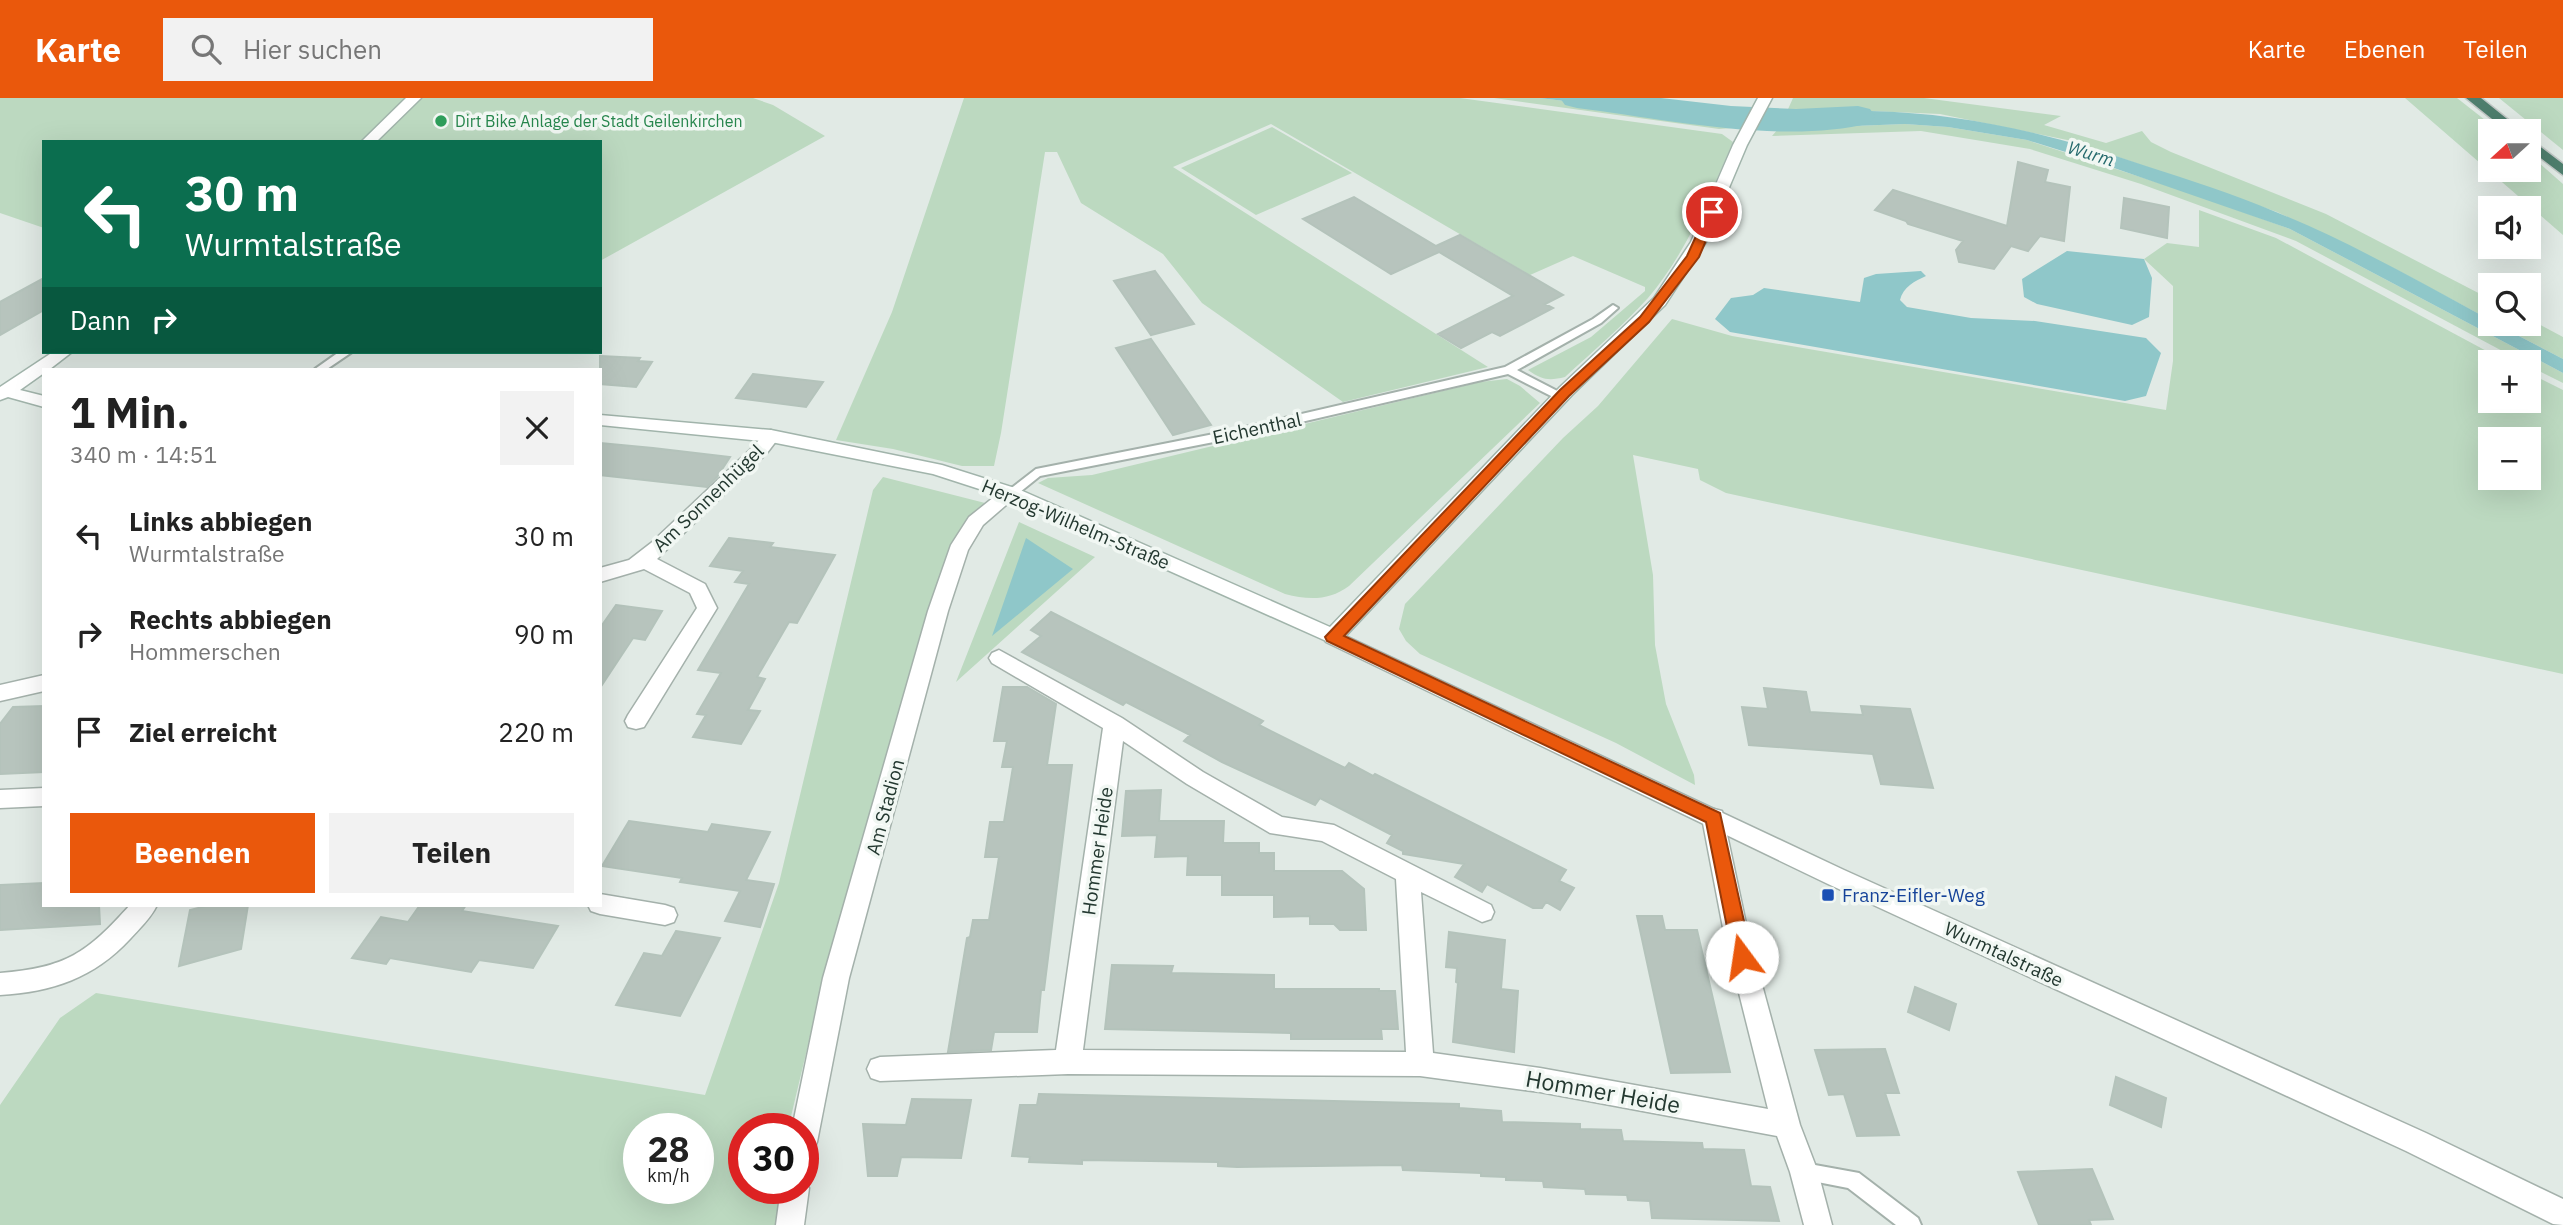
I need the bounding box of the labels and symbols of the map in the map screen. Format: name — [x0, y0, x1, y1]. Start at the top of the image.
place label: Dirt Bike Anlage der Stadt Geilenkirchen — [455, 111, 743, 131]
marker: Dirt Bike Anlage der Stadt Geilenkirchen — [433, 113, 449, 129]
north arrow — [2478, 119, 2541, 182]
water label: Wurm — [2065, 136, 2117, 171]
pin — [1682, 182, 1742, 242]
street label: Eichenthal — [1210, 407, 1304, 449]
street label: Am Sonnenhügel — [648, 439, 768, 557]
street label: Herzog-Wilhelm-Straße — [978, 474, 1174, 574]
street label: Am Stadion — [861, 756, 909, 858]
street label: Hommer Heide — [1076, 785, 1118, 917]
place label: Franz-Eifler-Weg — [1842, 883, 1985, 907]
marker: Franz-Eifler-Weg — [1820, 887, 1836, 903]
street label: Wurmtalstraße — [1941, 916, 2067, 992]
position arrow — [1705, 920, 1779, 994]
street label: Hommer Heide — [1524, 1063, 1683, 1119]
speed limit sign: 30 — [728, 1113, 819, 1204]

